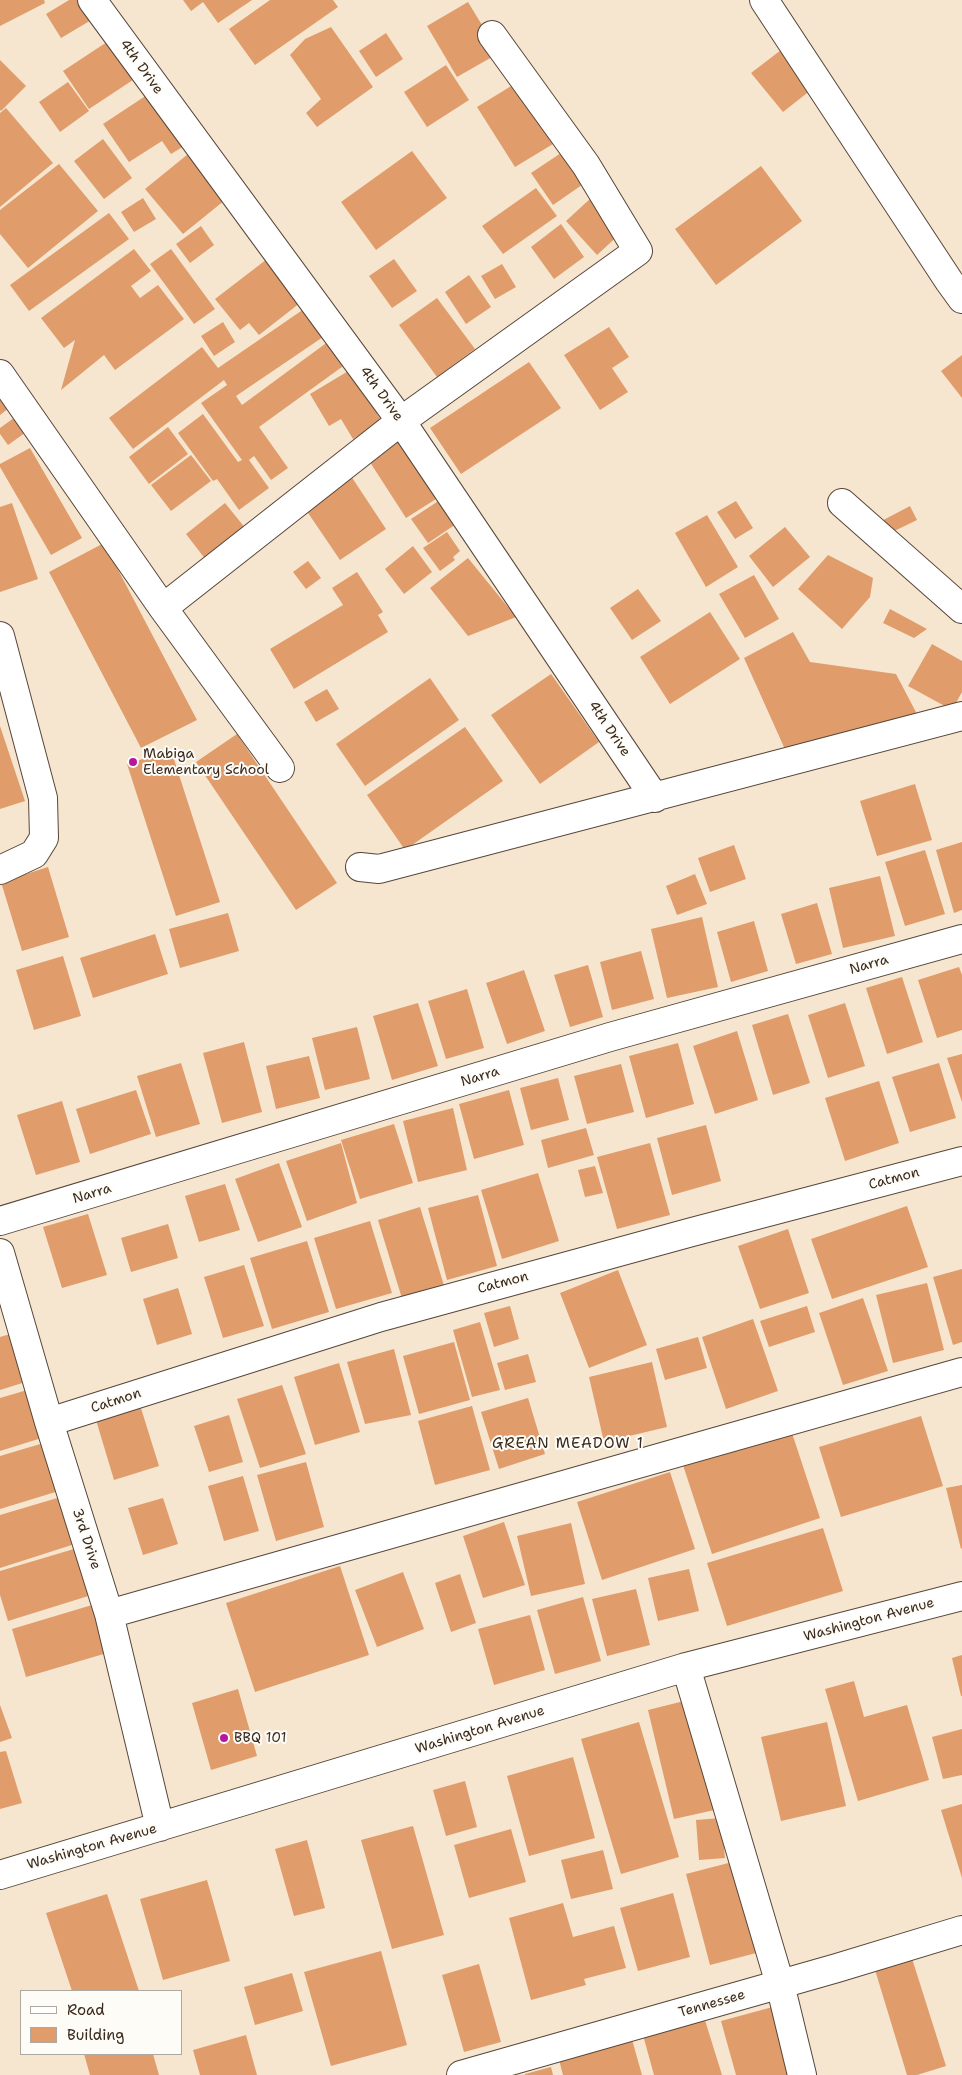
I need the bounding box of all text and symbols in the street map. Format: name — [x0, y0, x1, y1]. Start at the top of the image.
street label: 4th Drive — [116, 36, 166, 98]
street label: 4th Drive — [356, 363, 406, 425]
street label: 4th Drive — [584, 698, 634, 760]
place label: Mabiga Elementary School — [143, 746, 269, 779]
marker: Mabiga Elementary School — [127, 756, 139, 768]
street label: Narra — [848, 951, 890, 979]
street label: Narra — [459, 1063, 501, 1091]
street label: Catmon — [867, 1164, 921, 1194]
street label: Narra — [71, 1180, 113, 1208]
street label: Catmon — [476, 1268, 530, 1298]
street label: Catmon — [89, 1385, 143, 1417]
district label: GREAN MEADOW 1 — [490, 1435, 646, 1453]
street label: 3rd Drive — [68, 1506, 104, 1572]
street label: Washington Avenue — [802, 1594, 936, 1646]
street label: Washington Avenue — [413, 1702, 547, 1758]
place label: BBQ 101 — [234, 1730, 286, 1746]
marker: BBQ 101 — [218, 1732, 230, 1744]
street label: Washington Avenue — [25, 1820, 159, 1874]
street label: Tennessee — [677, 1986, 747, 2022]
legend — [20, 1990, 182, 2055]
text: Road — [67, 2000, 105, 2020]
text: Building — [67, 2025, 124, 2045]

